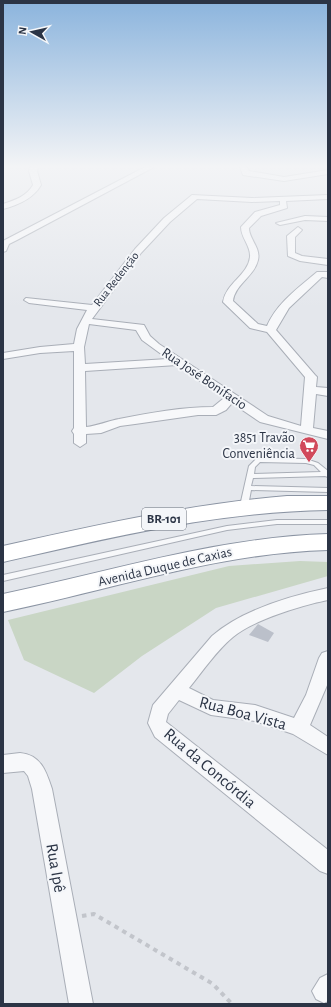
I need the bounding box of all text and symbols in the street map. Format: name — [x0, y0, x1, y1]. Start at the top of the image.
north arrow — [12, 12, 52, 52]
text: N — [17, 26, 29, 35]
street label: Rua Redenção — [91, 249, 141, 309]
street label: Rua José Bonifacio — [159, 345, 249, 413]
place label: 3851 Travão Conveniência — [223, 431, 296, 461]
supermarket icon: 3851 Travão Conveniência — [298, 435, 320, 463]
road number: BR-101 — [142, 508, 186, 530]
street label: Avenida Duque de Caxias — [97, 545, 233, 589]
street label: Rua Boa Vista — [197, 693, 289, 733]
street label: Rua da Concórdia — [161, 725, 259, 811]
street label: Rua Ipê — [43, 842, 69, 894]

